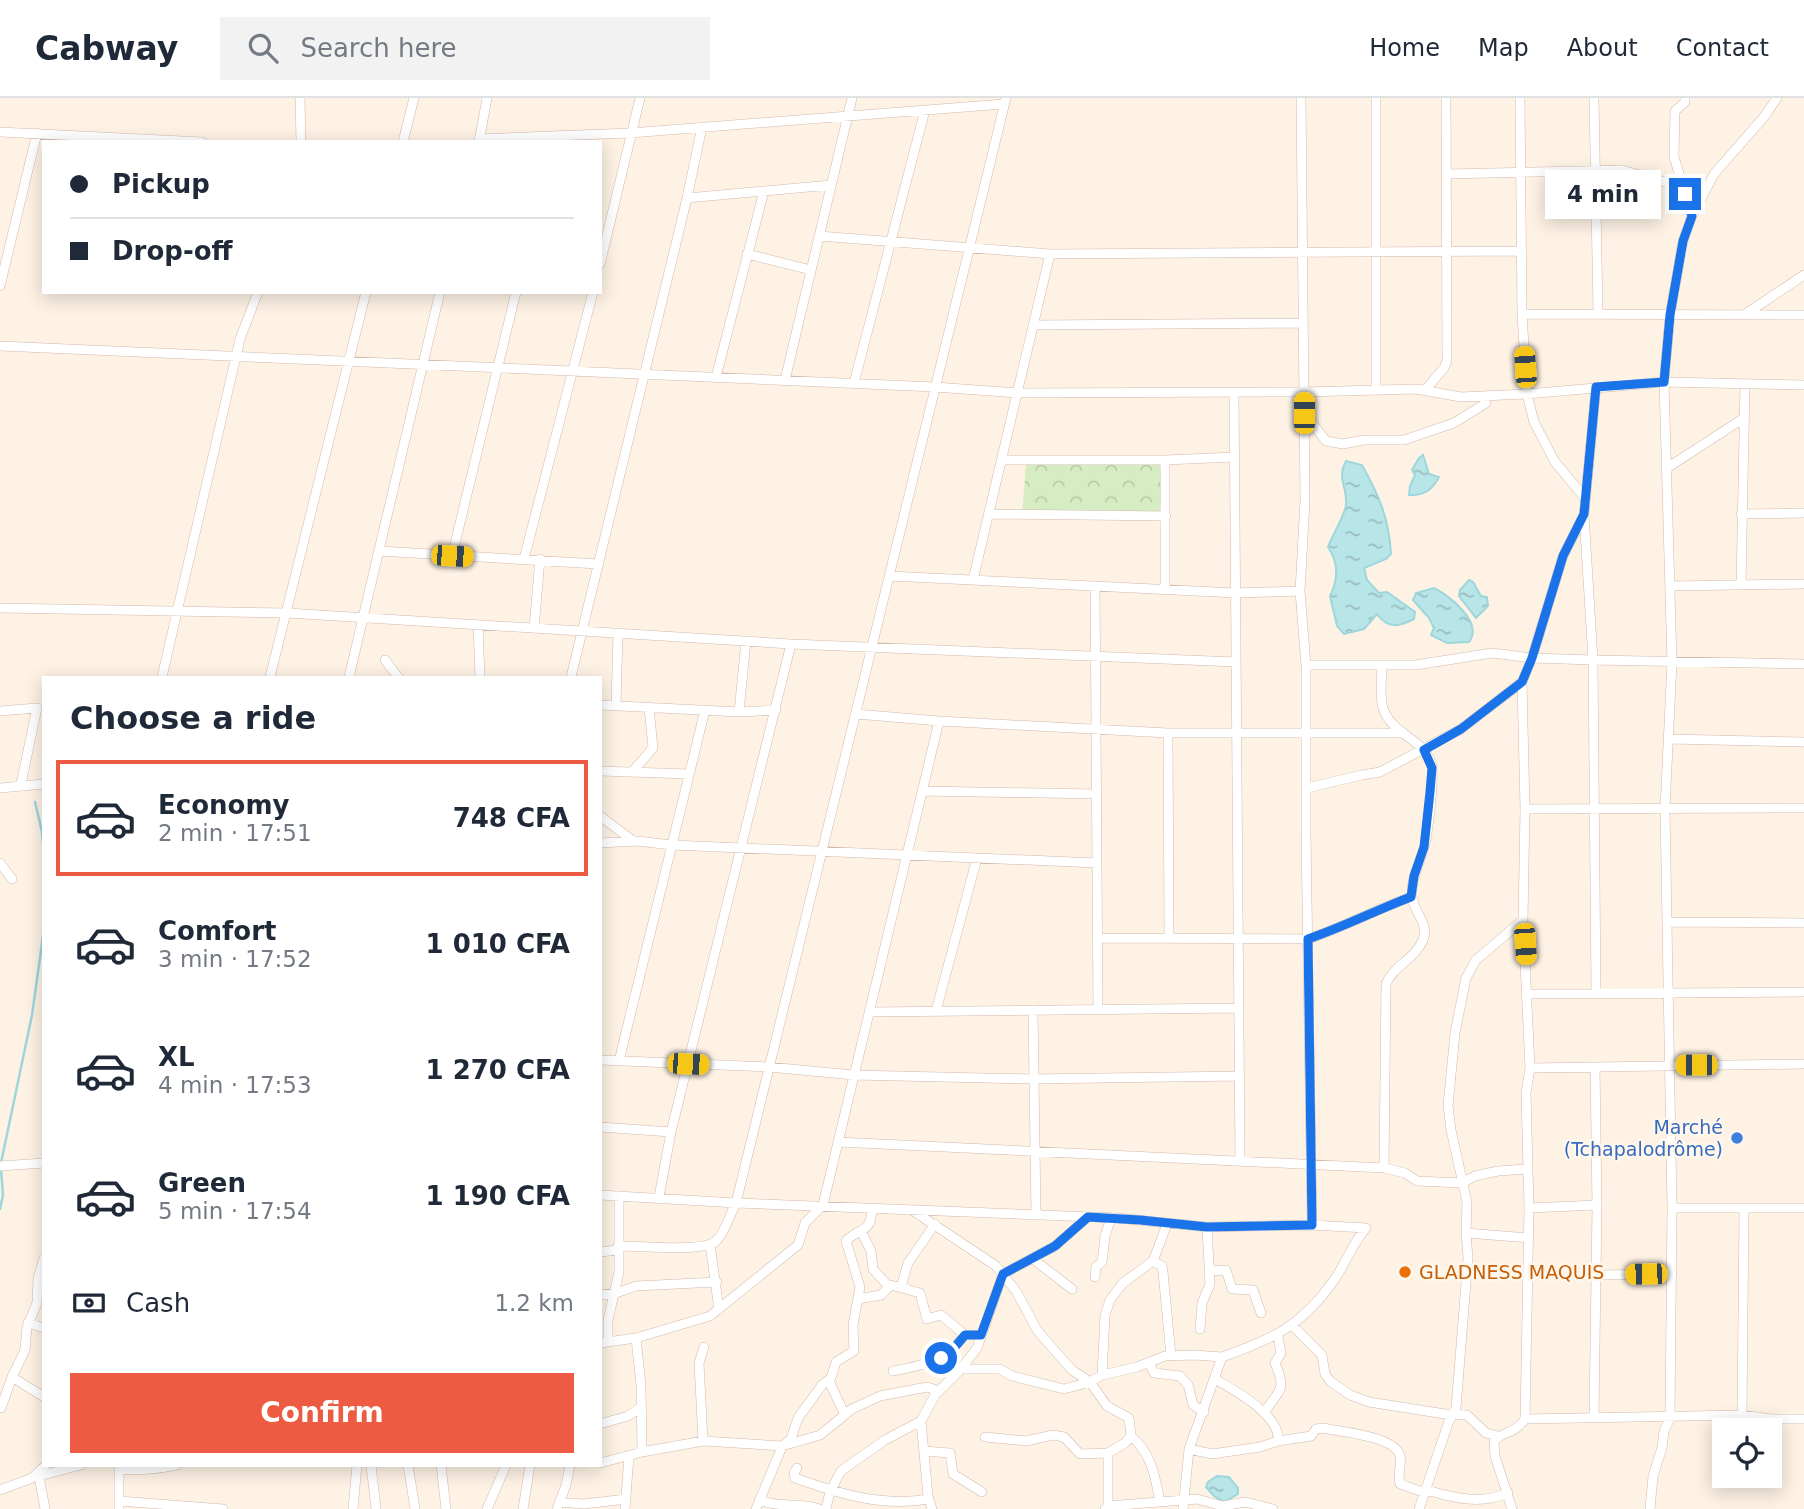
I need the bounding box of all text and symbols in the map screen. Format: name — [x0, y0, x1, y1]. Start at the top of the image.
search box — [220, 17, 710, 80]
text: Cabway — [35, 29, 178, 68]
icon: search — [244, 29, 282, 67]
text: Search here — [300, 33, 457, 63]
text: Home — [1369, 34, 1440, 62]
text: Map — [1478, 34, 1529, 62]
text: About — [1567, 34, 1638, 62]
text: Contact — [1676, 34, 1769, 62]
text: Pickup — [112, 169, 210, 199]
callout: 4 min — [1545, 170, 1660, 218]
route end — [1669, 178, 1701, 210]
text: 4 min — [1567, 181, 1639, 207]
text: Drop-off — [112, 236, 233, 266]
car — [1514, 345, 1537, 389]
car — [1294, 392, 1315, 434]
car — [431, 544, 474, 568]
text: Choose a ride — [70, 699, 316, 737]
icon: car — [74, 787, 137, 850]
text: Economy — [158, 790, 289, 820]
text: 748 CFA — [453, 803, 570, 833]
text: 2 min · 17:51 — [158, 820, 312, 846]
icon: car — [74, 913, 137, 976]
text: Comfort — [158, 916, 276, 946]
car — [1514, 922, 1537, 966]
text: 1 010 CFA — [426, 929, 570, 959]
text: 3 min · 17:52 — [158, 946, 312, 972]
icon: car — [74, 1039, 137, 1102]
text: XL — [158, 1042, 195, 1072]
car — [667, 1053, 710, 1075]
text: 1 270 CFA — [426, 1055, 570, 1085]
car — [1676, 1055, 1718, 1076]
text: 4 min · 17:53 — [158, 1072, 312, 1098]
place label: Marché (Tchapalodrôme) — [1564, 1116, 1723, 1160]
marker: Marché (Tchapalodrôme) — [1729, 1130, 1745, 1146]
icon: car — [74, 1165, 137, 1228]
text: Green — [158, 1168, 246, 1198]
text: 1 190 CFA — [426, 1181, 570, 1211]
text: 5 min · 17:54 — [158, 1198, 312, 1224]
place label: GLADNESS MAQUIS — [1419, 1261, 1604, 1283]
car — [1625, 1263, 1668, 1285]
marker: GLADNESS MAQUIS — [1397, 1264, 1413, 1280]
icon: cash — [70, 1284, 108, 1322]
text: Cash — [126, 1288, 190, 1318]
text: 1.2 km — [494, 1290, 574, 1316]
route start — [925, 1342, 957, 1374]
button: Confirm — [70, 1373, 574, 1453]
map controls — [1712, 1418, 1782, 1488]
button: locate — [1712, 1418, 1782, 1488]

